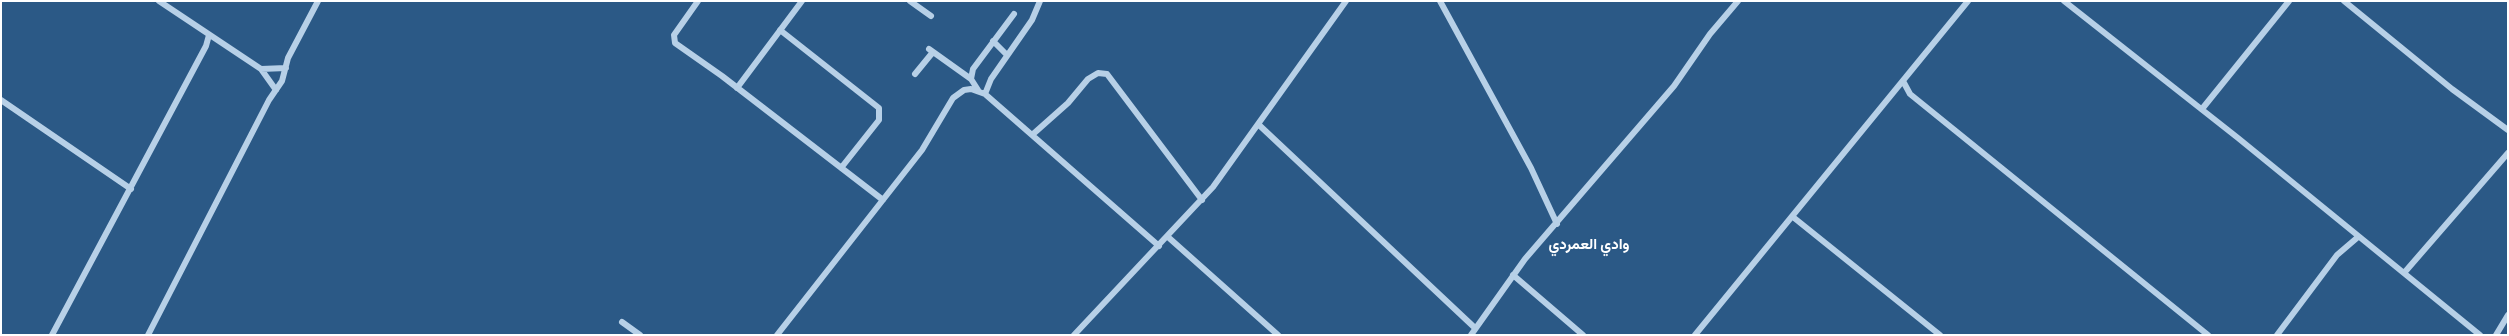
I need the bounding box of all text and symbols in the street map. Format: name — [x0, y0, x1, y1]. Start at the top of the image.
district label: وادي العمردي — [1548, 236, 1630, 254]

